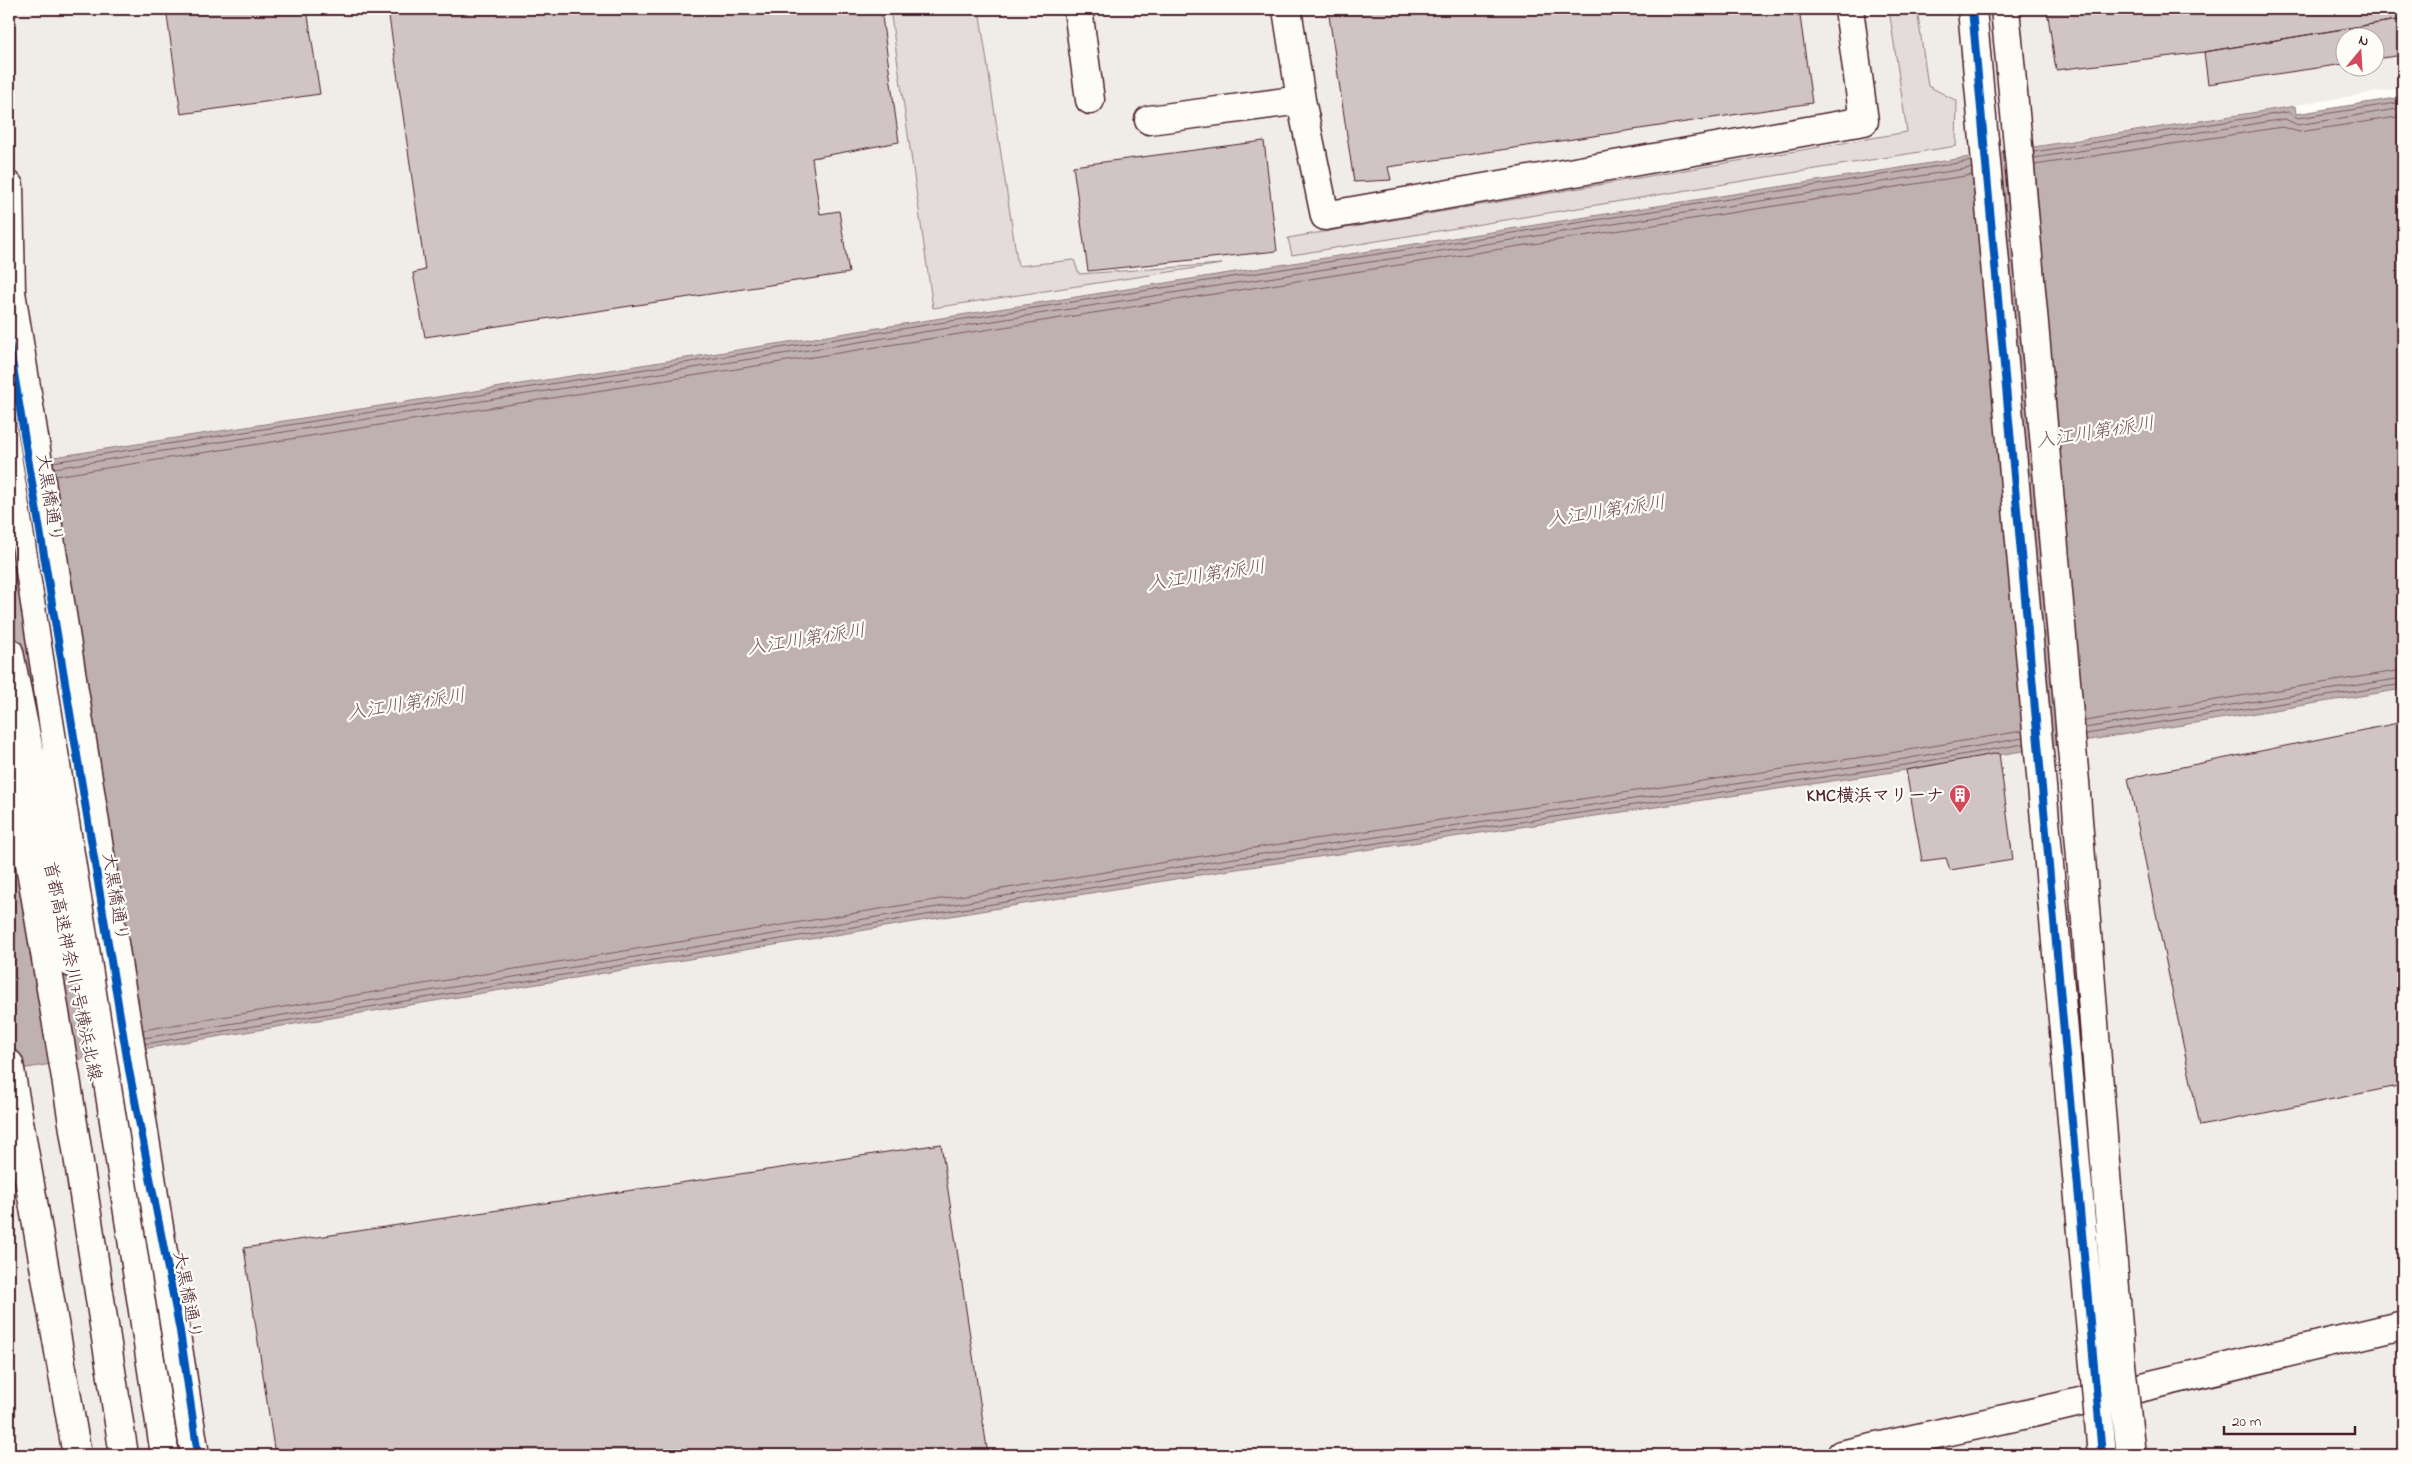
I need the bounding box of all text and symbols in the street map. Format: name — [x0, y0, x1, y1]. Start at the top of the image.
north arrow — [2334, 28, 2384, 78]
text: N — [2356, 30, 2371, 53]
water label: 入江川第1派川 — [2034, 411, 2157, 456]
street label: 大黒橋通り — [28, 452, 68, 545]
water label: 入江川第1派川 — [1545, 490, 1668, 535]
water label: 入江川第1派川 — [1145, 554, 1268, 599]
water label: 入江川第1派川 — [745, 618, 868, 663]
water label: 入江川第1派川 — [345, 683, 468, 728]
building icon: KMC横浜マリーナ — [1948, 783, 1972, 814]
place label: KMC横浜マリーナ — [1806, 784, 1944, 810]
street label: 大黒橋通り — [94, 851, 134, 944]
street label: 首都高速神奈川7号横浜北線 — [35, 859, 107, 1083]
street label: 大黒橋通り — [165, 1249, 207, 1342]
scale bar — [2224, 1404, 2356, 1436]
text: 20 m — [2232, 1411, 2262, 1433]

